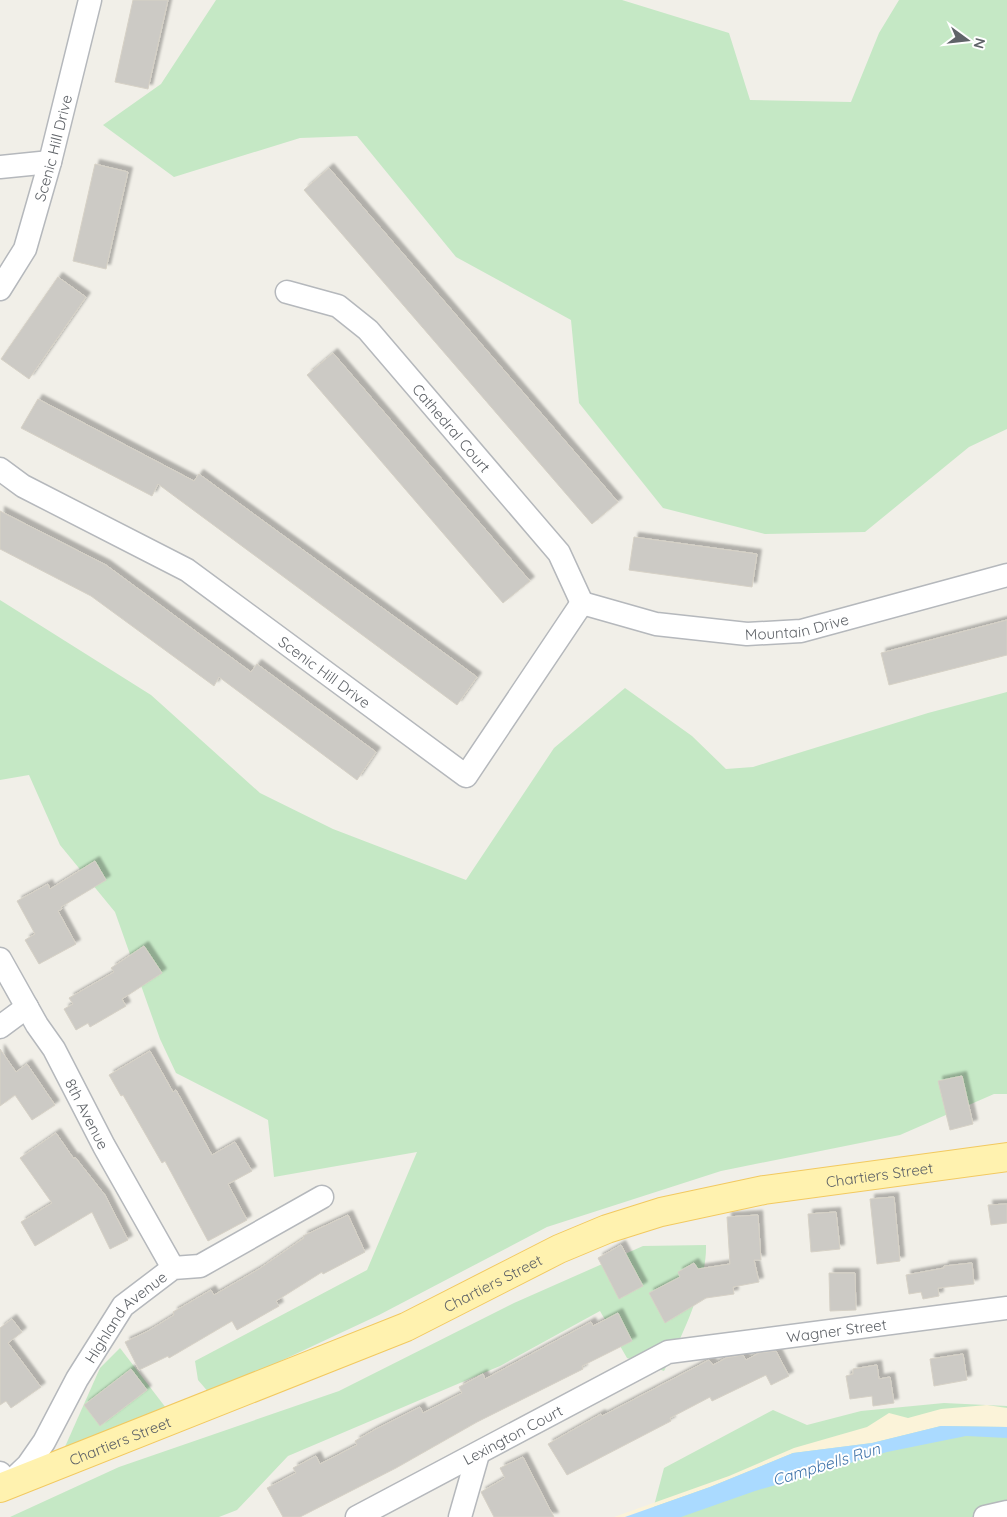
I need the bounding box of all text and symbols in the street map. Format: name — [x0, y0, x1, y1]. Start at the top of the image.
north arrow — [942, 15, 992, 65]
text: N — [970, 36, 990, 51]
street label: Scenic Hill Drive — [30, 93, 76, 204]
street label: Cathedral Court — [409, 380, 495, 476]
street label: Mountain Drive — [744, 609, 851, 644]
street label: Scenic Hill Drive — [275, 631, 374, 712]
street label: 8th Avenue — [61, 1075, 114, 1152]
street label: Chartiers Street — [825, 1158, 934, 1191]
street label: Chartiers Street — [440, 1250, 545, 1316]
street label: Highland Avenue — [80, 1267, 170, 1366]
street label: Wagner Street — [785, 1314, 888, 1346]
street label: Lexington Court — [459, 1400, 566, 1469]
street label: Chartiers Street — [66, 1412, 174, 1469]
water label: Campbells Run — [770, 1438, 883, 1490]

